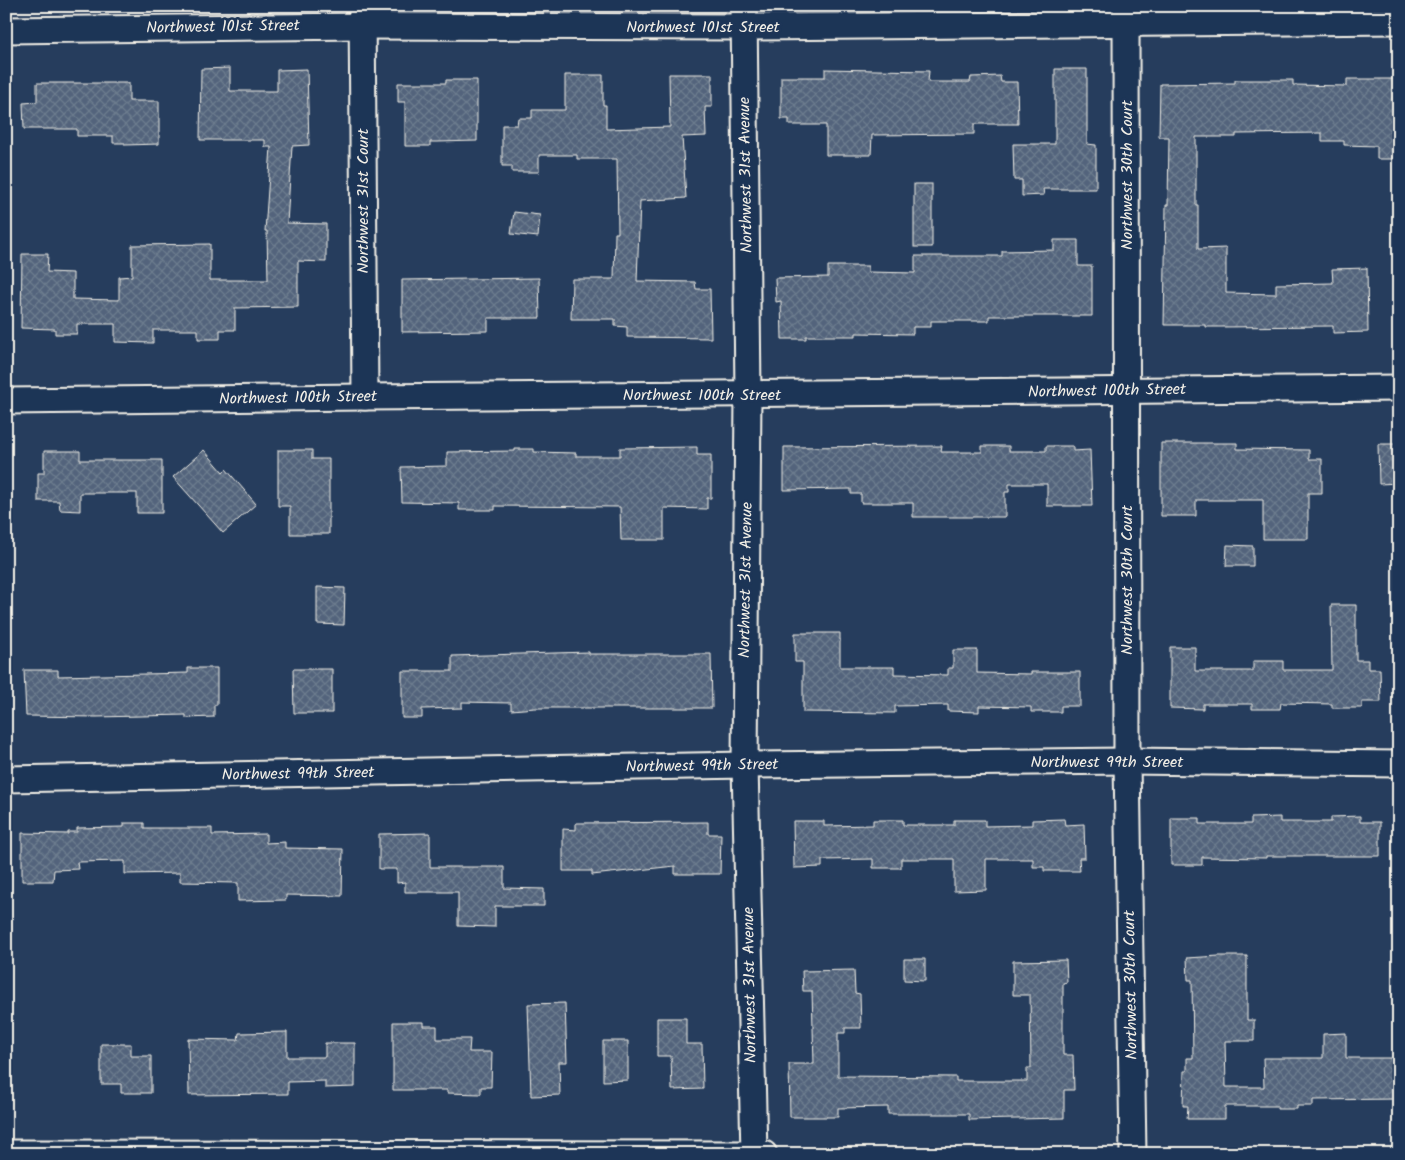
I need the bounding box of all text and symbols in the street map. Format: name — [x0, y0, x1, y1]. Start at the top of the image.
street label: Northwest 101st Street — [146, 13, 301, 41]
street label: Northwest 101st Street — [626, 15, 781, 40]
street label: Northwest 31st Avenue — [732, 97, 760, 253]
street label: Northwest 30th Court — [1115, 99, 1140, 250]
street label: Northwest 31st Court — [351, 128, 376, 274]
street label: Northwest 100th Street — [1028, 377, 1187, 405]
street label: Northwest 100th Street — [623, 383, 782, 408]
street label: Northwest 100th Street — [219, 384, 378, 412]
street label: Northwest 31st Avenue — [732, 502, 760, 658]
street label: Northwest 30th Court — [1115, 504, 1140, 655]
street label: Northwest 99th Street — [1031, 750, 1184, 775]
street label: Northwest 99th Street — [625, 752, 779, 780]
street label: Northwest 99th Street — [221, 760, 375, 788]
street label: Northwest 31st Avenue — [736, 907, 764, 1063]
street label: Northwest 30th Court — [1117, 909, 1145, 1060]

